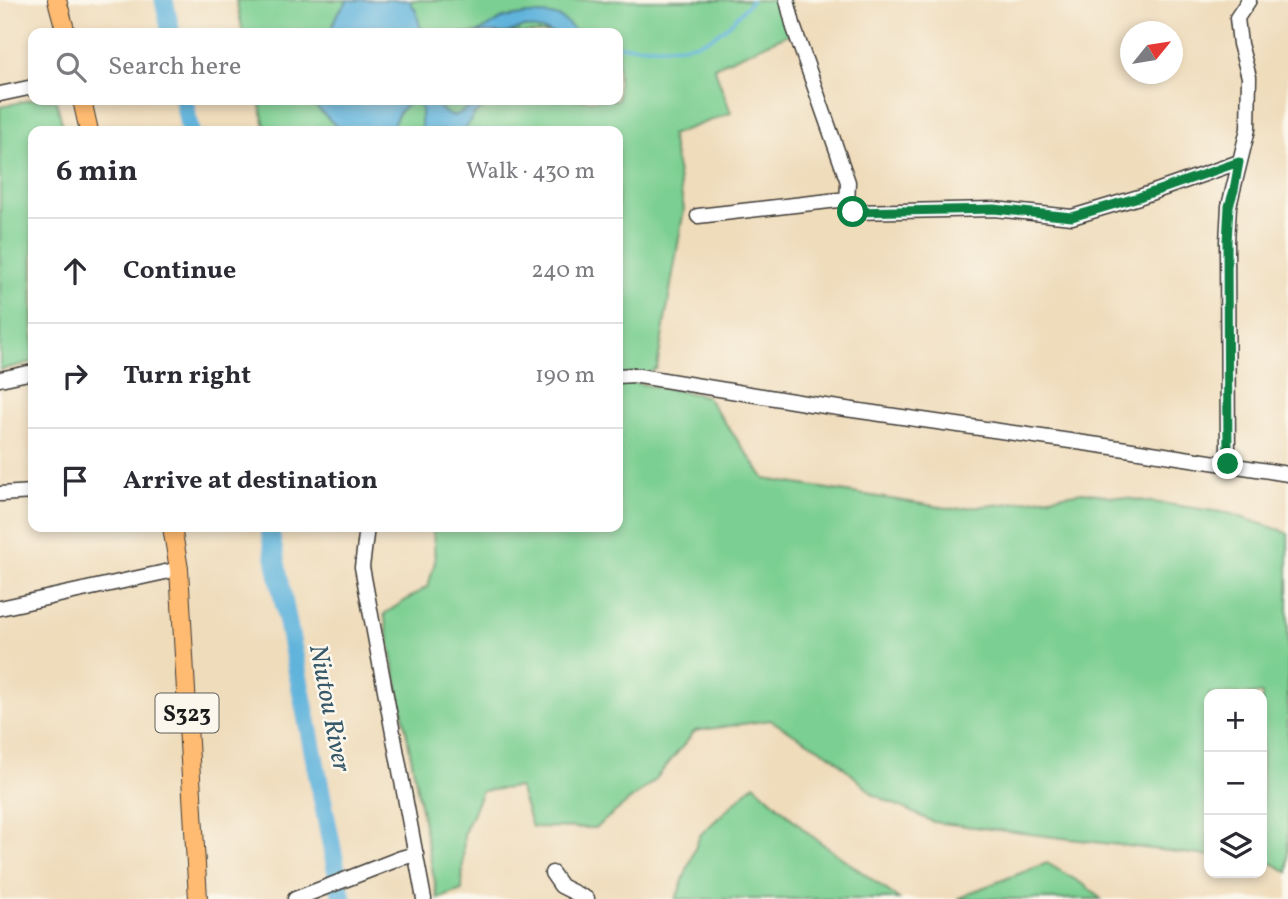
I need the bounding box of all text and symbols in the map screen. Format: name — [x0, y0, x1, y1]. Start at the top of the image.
north arrow — [1120, 21, 1183, 84]
search box — [28, 28, 623, 105]
icon: search — [52, 48, 90, 86]
text: Search here — [108, 49, 241, 85]
text: 6 min — [56, 151, 138, 193]
text: Walk · 430 m — [466, 156, 595, 188]
route start — [837, 196, 868, 227]
icon: ahead — [56, 252, 94, 290]
text: Continue — [123, 253, 236, 289]
text: 240 m — [531, 255, 595, 287]
icon: right — [56, 357, 94, 395]
text: Turn right — [123, 358, 251, 394]
text: 190 m — [535, 360, 595, 392]
route end — [1212, 448, 1243, 479]
icon: arrive — [56, 462, 94, 500]
text: Arrive at destination — [123, 463, 378, 499]
water label: Niutou River — [299, 642, 359, 775]
map controls — [1204, 689, 1267, 878]
button: + — [1204, 689, 1267, 752]
road number: S323 — [156, 694, 218, 733]
button: − — [1204, 752, 1267, 815]
button: layers — [1204, 815, 1267, 878]

